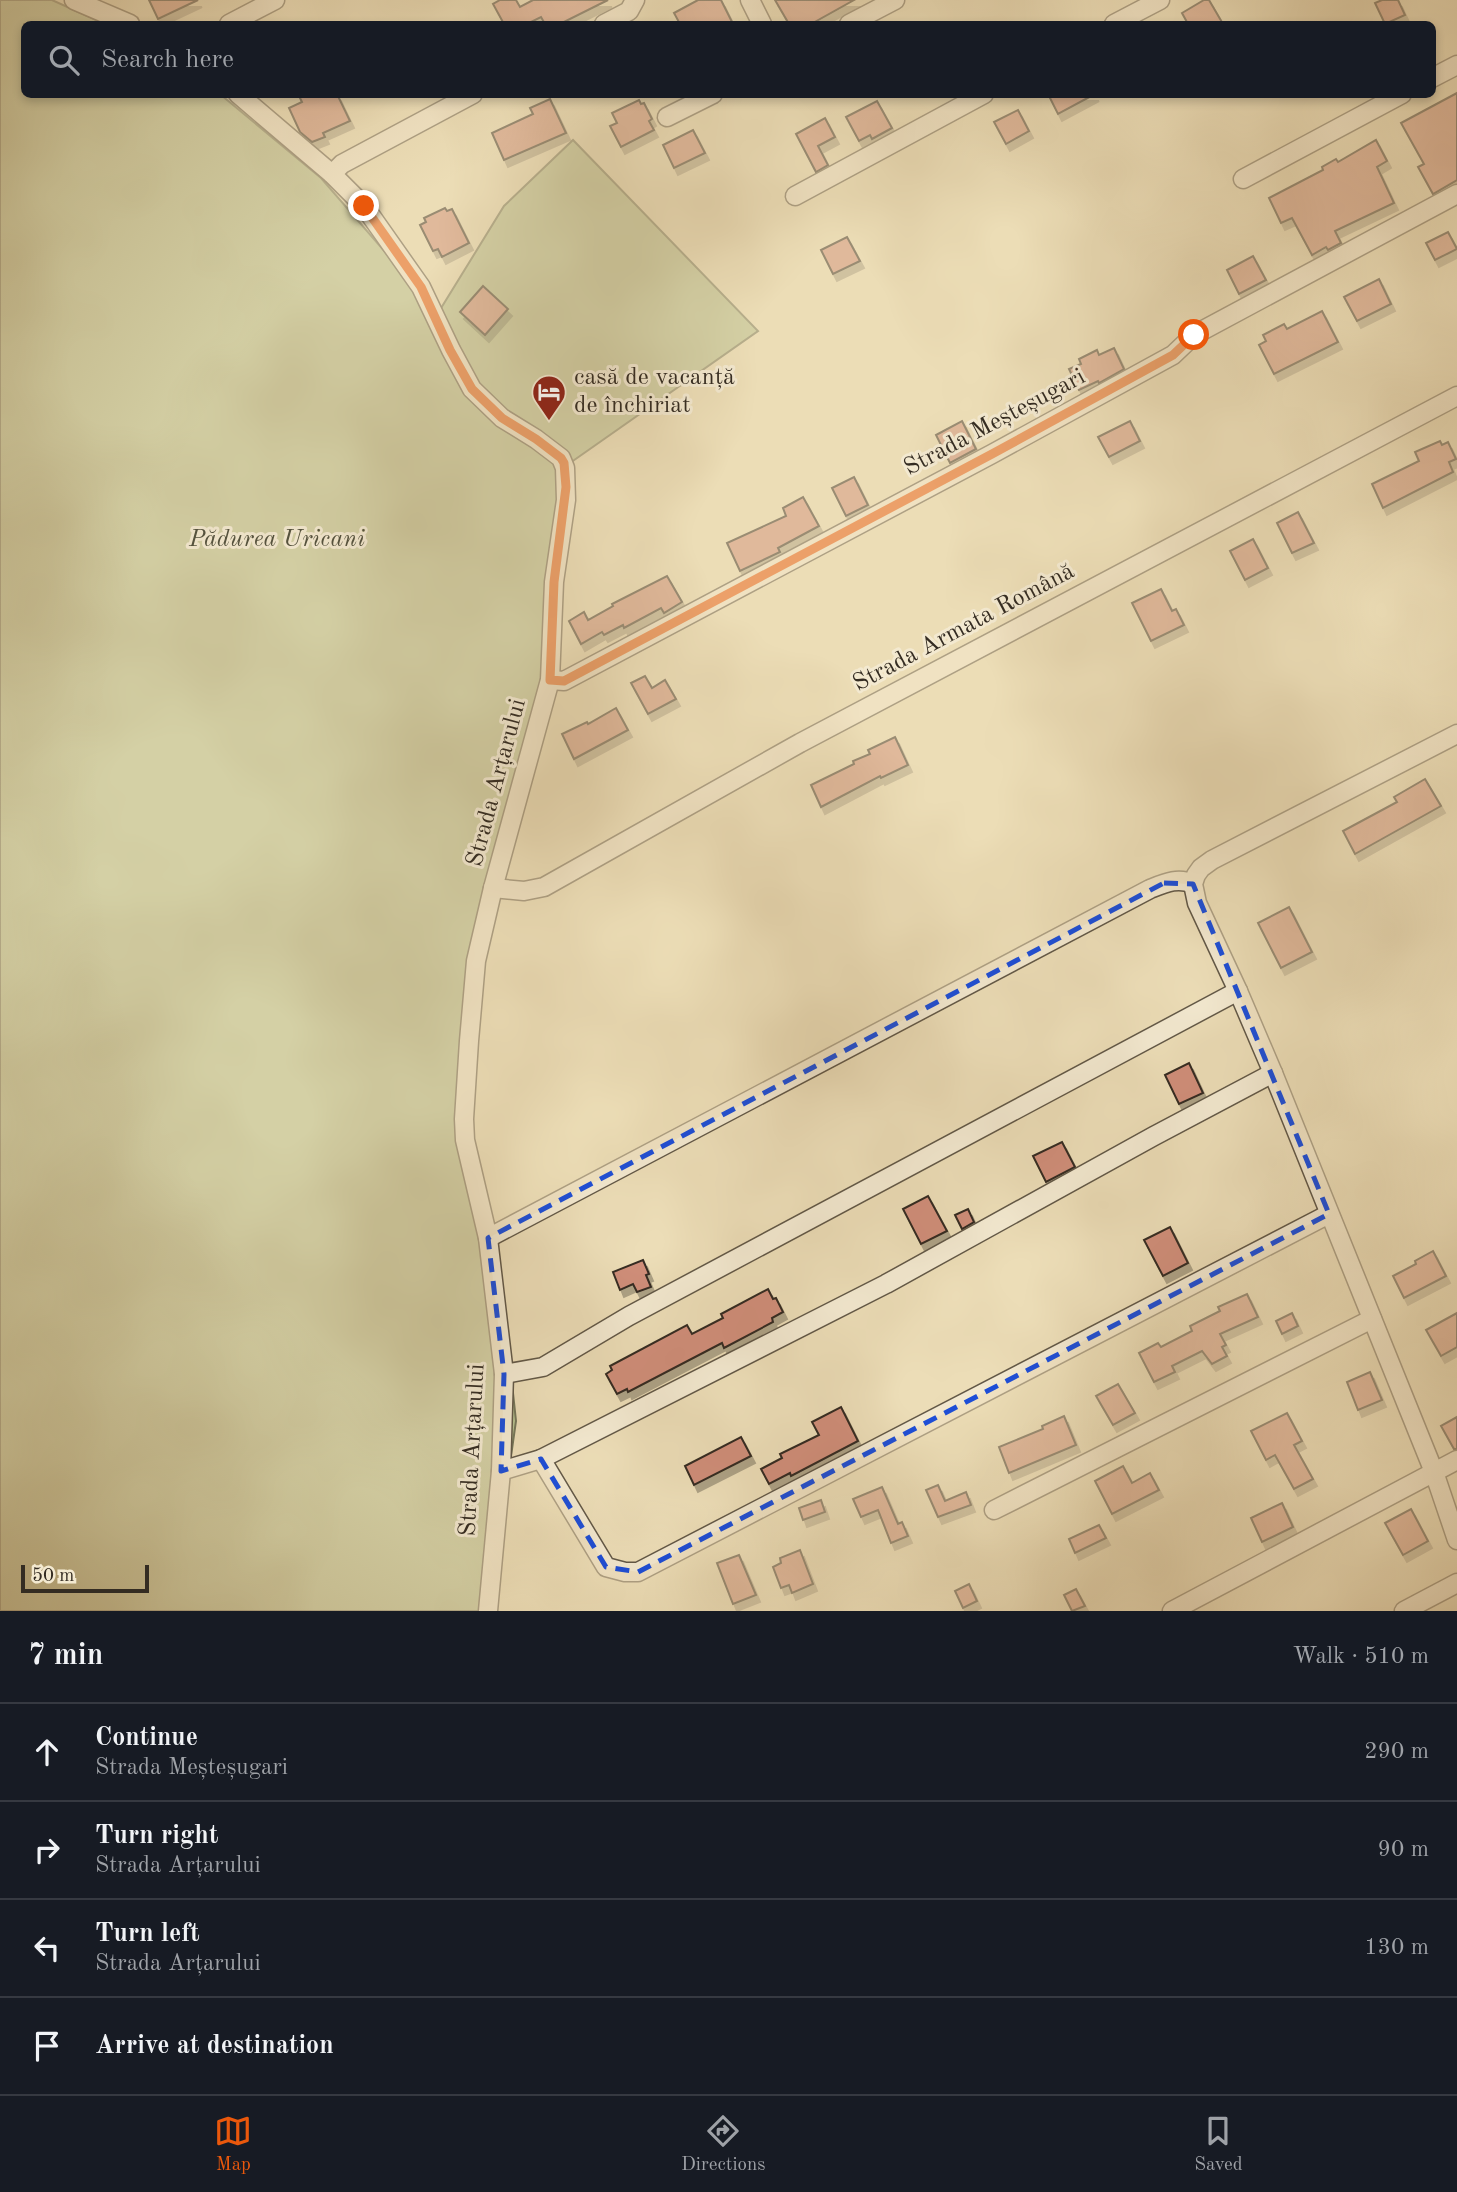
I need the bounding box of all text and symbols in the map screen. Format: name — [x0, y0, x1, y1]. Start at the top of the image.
search box — [21, 21, 1436, 98]
icon: search — [45, 41, 83, 79]
text: Search here — [101, 47, 234, 73]
route end — [348, 190, 379, 221]
route start — [1178, 319, 1209, 350]
street label: Strada Meșteșugari — [900, 365, 1090, 481]
place label: casă de vacanță de închiriat — [574, 366, 735, 418]
hotel icon: casă de vacanță de închiriat — [530, 373, 568, 422]
park label: Pădurea Uricani — [188, 528, 365, 552]
street label: Strada Armata Română — [849, 559, 1079, 697]
street label: Strada Arțarului — [463, 696, 531, 870]
street label: Strada Arțarului — [456, 1363, 490, 1537]
scale bar — [21, 1562, 149, 1594]
text: 50 m — [32, 1567, 74, 1586]
text: 7 min — [28, 1641, 103, 1671]
text: Walk · 510 m — [1293, 1645, 1429, 1668]
text: Continue — [95, 1725, 198, 1751]
icon: ahead — [28, 1733, 66, 1771]
text: 290 m — [1364, 1740, 1429, 1763]
text: Strada Meșteșugari — [95, 1756, 288, 1779]
text: Turn right — [95, 1823, 218, 1849]
icon: right — [28, 1831, 66, 1869]
text: 90 m — [1378, 1838, 1429, 1861]
text: Strada Arțarului — [95, 1854, 261, 1877]
text: Turn left — [95, 1921, 200, 1947]
icon: left — [28, 1929, 66, 1967]
text: 130 m — [1364, 1936, 1429, 1959]
text: Strada Arțarului — [95, 1952, 261, 1975]
icon: arrive — [28, 2027, 66, 2065]
text: Arrive at destination — [95, 2033, 334, 2059]
tab: Map — [214, 2112, 252, 2177]
tab: Directions — [681, 2112, 766, 2177]
tab: Saved — [1194, 2112, 1243, 2177]

